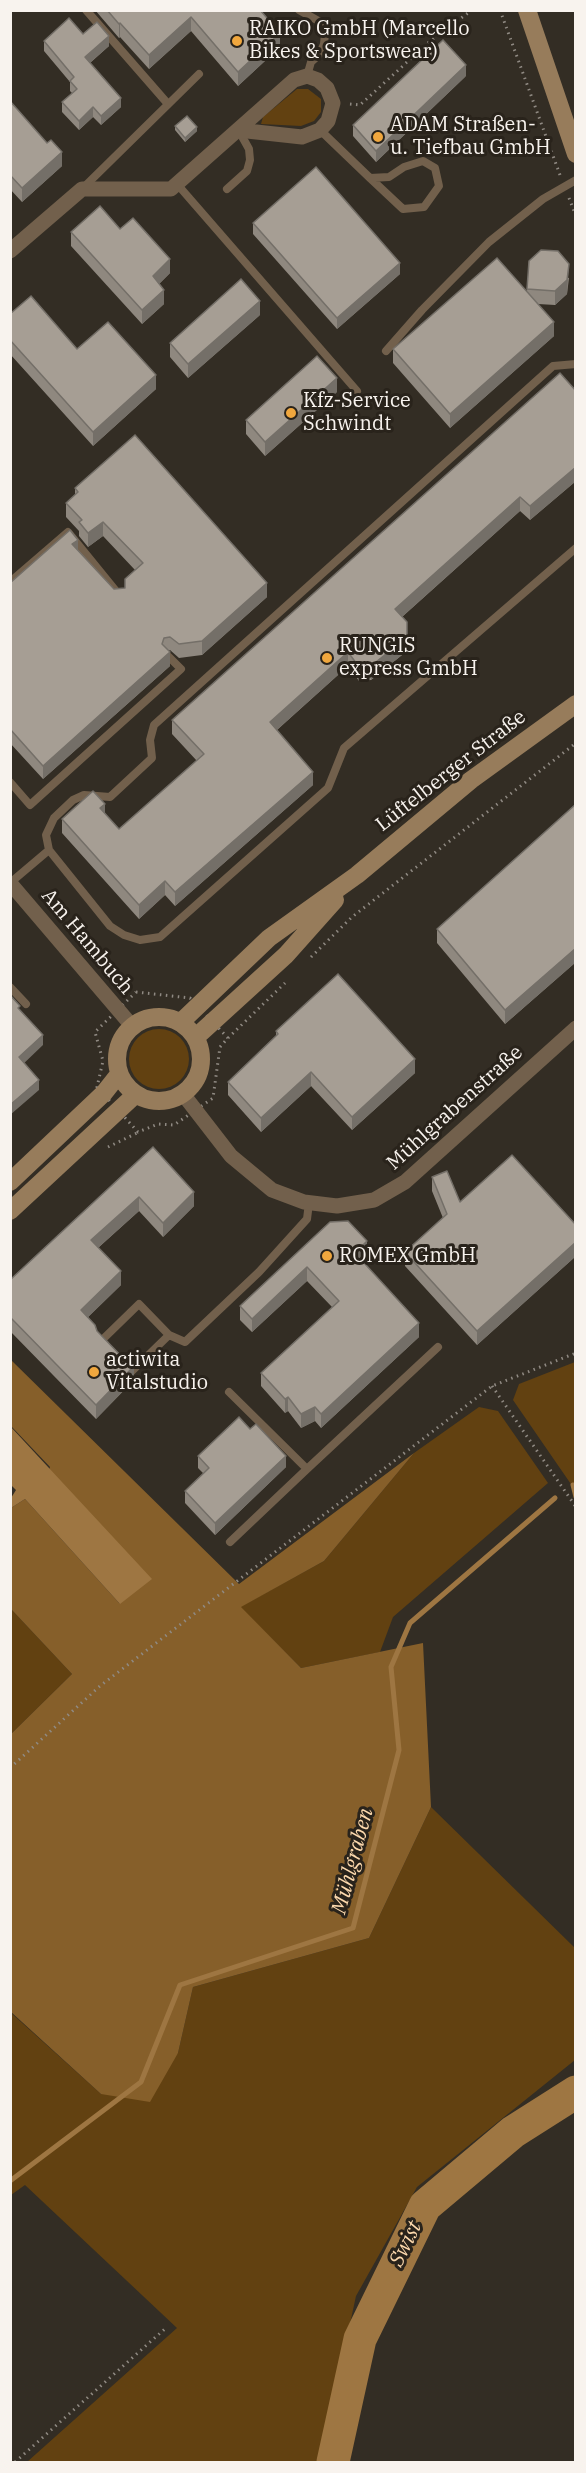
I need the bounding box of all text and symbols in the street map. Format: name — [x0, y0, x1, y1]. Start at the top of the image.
place label: RAIKO GmbH (Marcello Bikes & Sportswear) — [249, 17, 470, 64]
marker: RAIKO GmbH (Marcello Bikes & Sportswear) — [230, 34, 244, 48]
place label: ADAM Straßen- u. Tiefbau GmbH — [390, 113, 551, 160]
marker: ADAM Straßen- u. Tiefbau GmbH — [371, 130, 385, 144]
place label: Kfz-Service Schwindt — [303, 389, 411, 436]
marker: Kfz-Service Schwindt — [284, 406, 298, 420]
place label: RUNGIS express GmbH — [339, 634, 478, 681]
marker: RUNGIS express GmbH — [320, 651, 334, 665]
street label: Lüftelberger Straße — [371, 705, 531, 837]
street label: Am Hambuch — [36, 884, 138, 1000]
street label: Mühlgrabenstraße — [382, 1041, 528, 1175]
place label: ROMEX GmbH — [339, 1244, 476, 1268]
marker: ROMEX GmbH — [320, 1249, 334, 1263]
place label: actiwita Vitalstudio — [106, 1348, 208, 1395]
marker: actiwita Vitalstudio — [87, 1365, 101, 1379]
water label: Mühlgraben — [327, 1805, 379, 1917]
water label: Swist — [384, 2217, 428, 2271]

